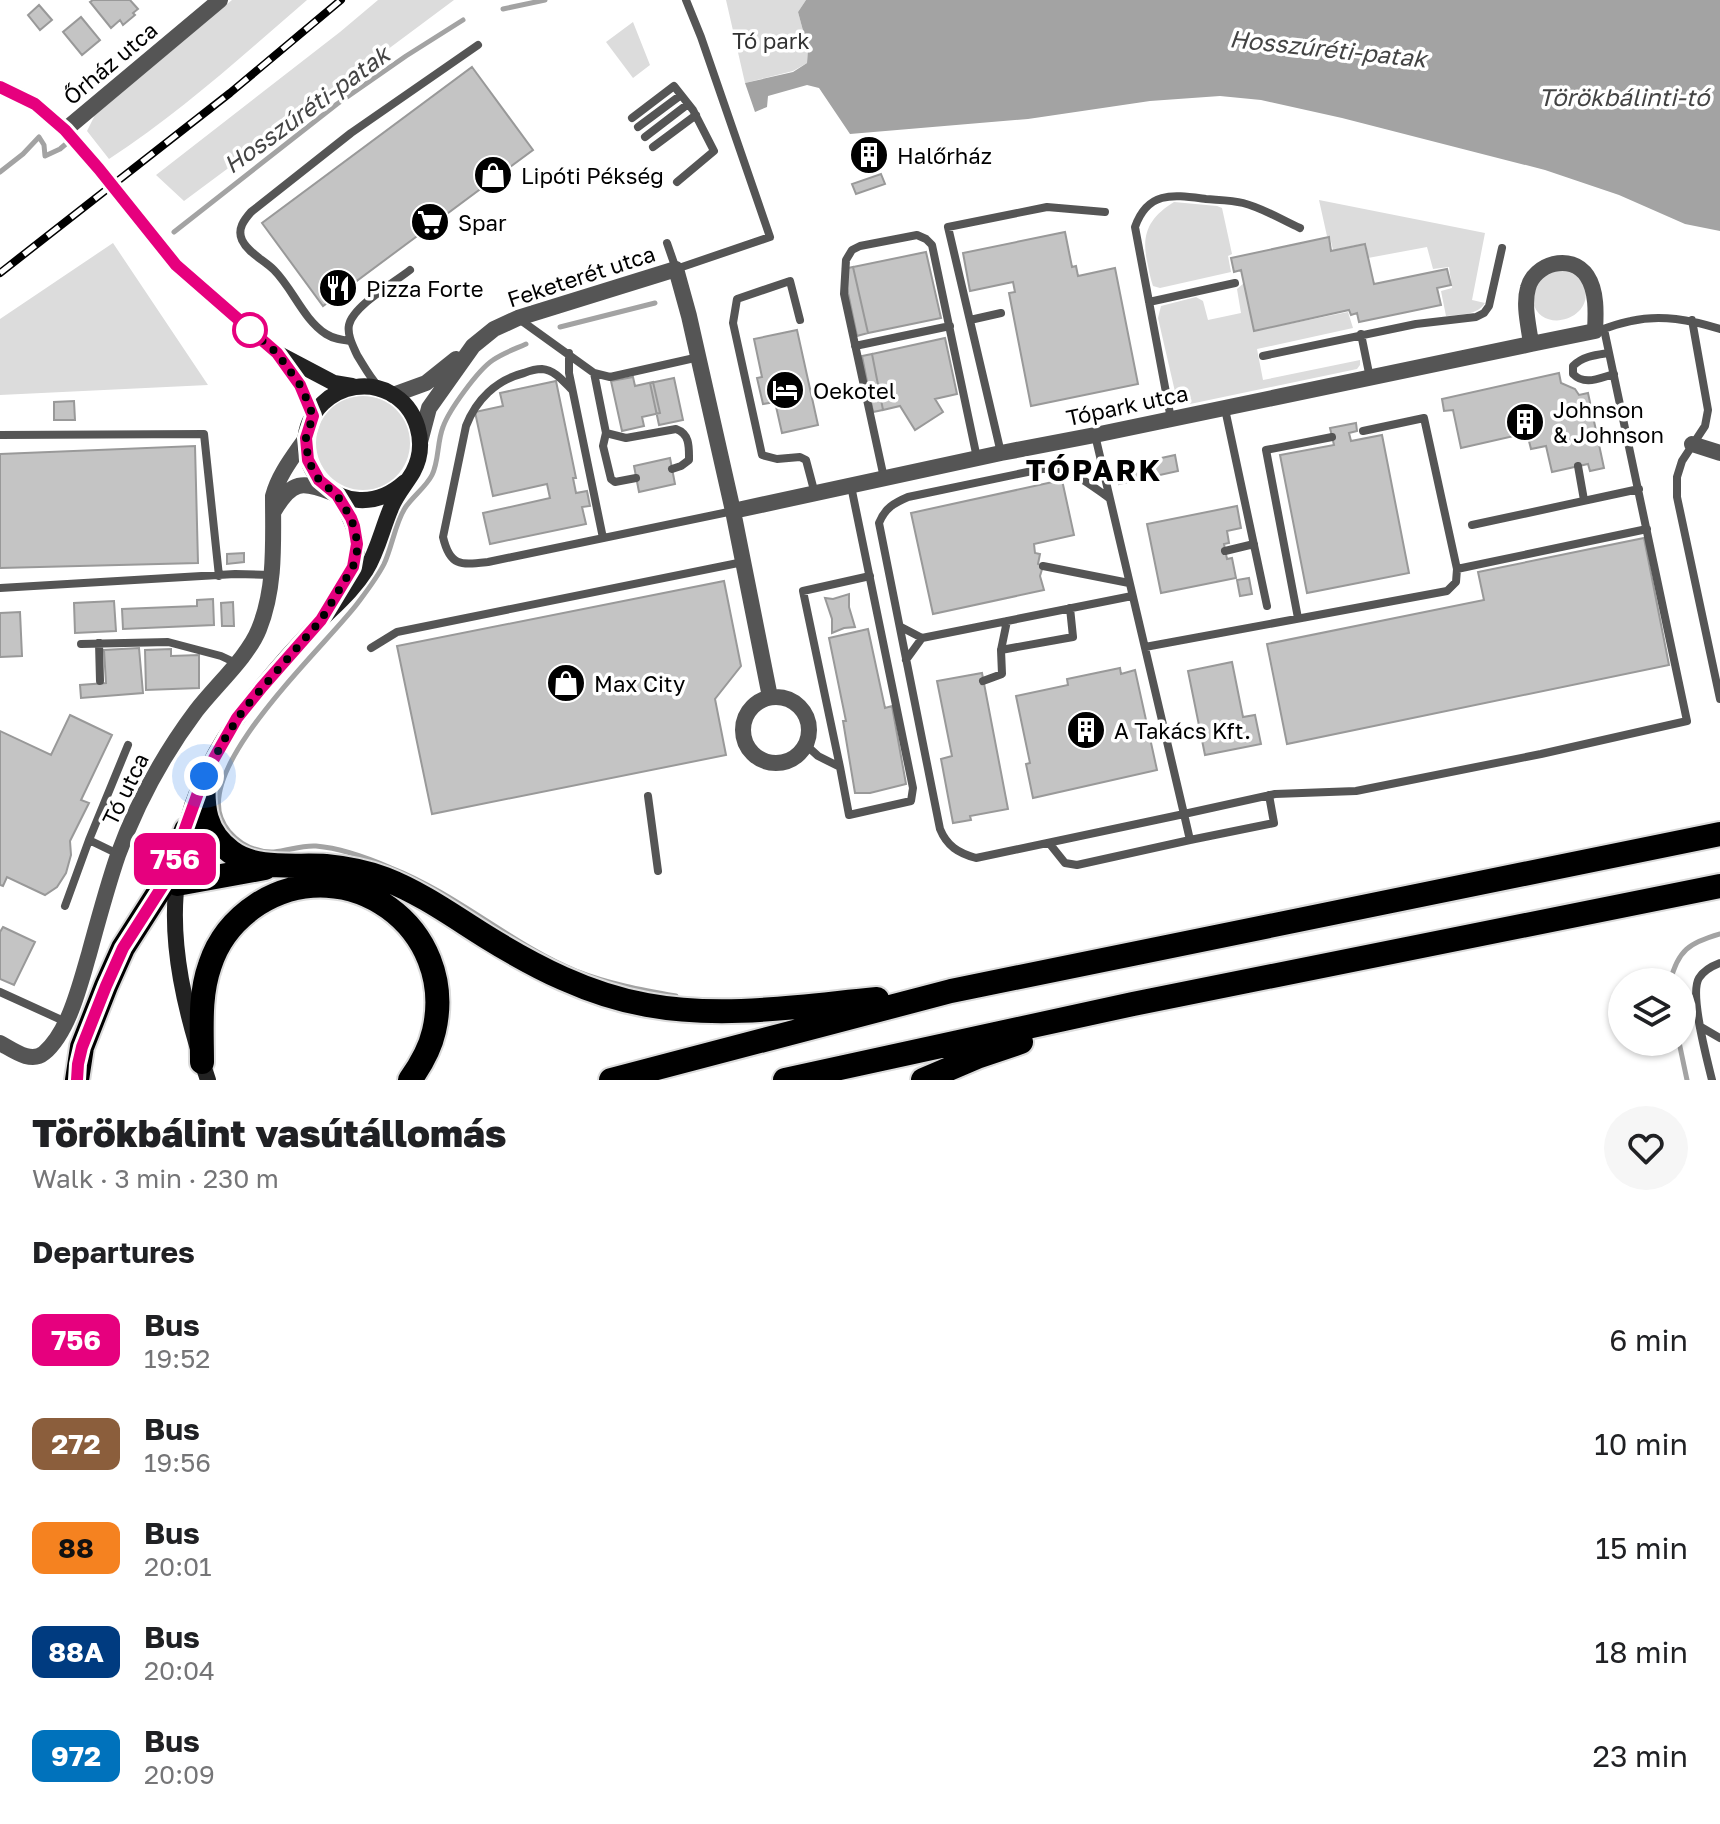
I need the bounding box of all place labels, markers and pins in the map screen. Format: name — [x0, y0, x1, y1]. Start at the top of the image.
building icon: Halőrház — [848, 134, 890, 176]
place label: Halőrház — [897, 142, 992, 169]
shop icon: Lipóti Pékség — [472, 154, 514, 196]
place label: Lipóti Pékség — [521, 162, 664, 189]
supermarket icon: Spar — [409, 201, 451, 243]
place label: Spar — [458, 209, 507, 236]
restaurant icon: Pizza Forte — [317, 267, 359, 309]
place label: Pizza Forte — [366, 275, 484, 302]
unlabelled marker — [233, 313, 267, 347]
hotel icon: Oekotel — [764, 369, 806, 411]
place label: Oekotel — [813, 377, 896, 404]
place label: Johnson & Johnson — [1553, 396, 1664, 448]
building icon: Johnson & Johnson — [1504, 401, 1546, 443]
shop icon: Max City — [545, 662, 587, 704]
place label: Max City — [594, 670, 685, 697]
building icon: A Takács Kft. — [1065, 709, 1107, 751]
place label: A Takács Kft. — [1114, 717, 1251, 744]

